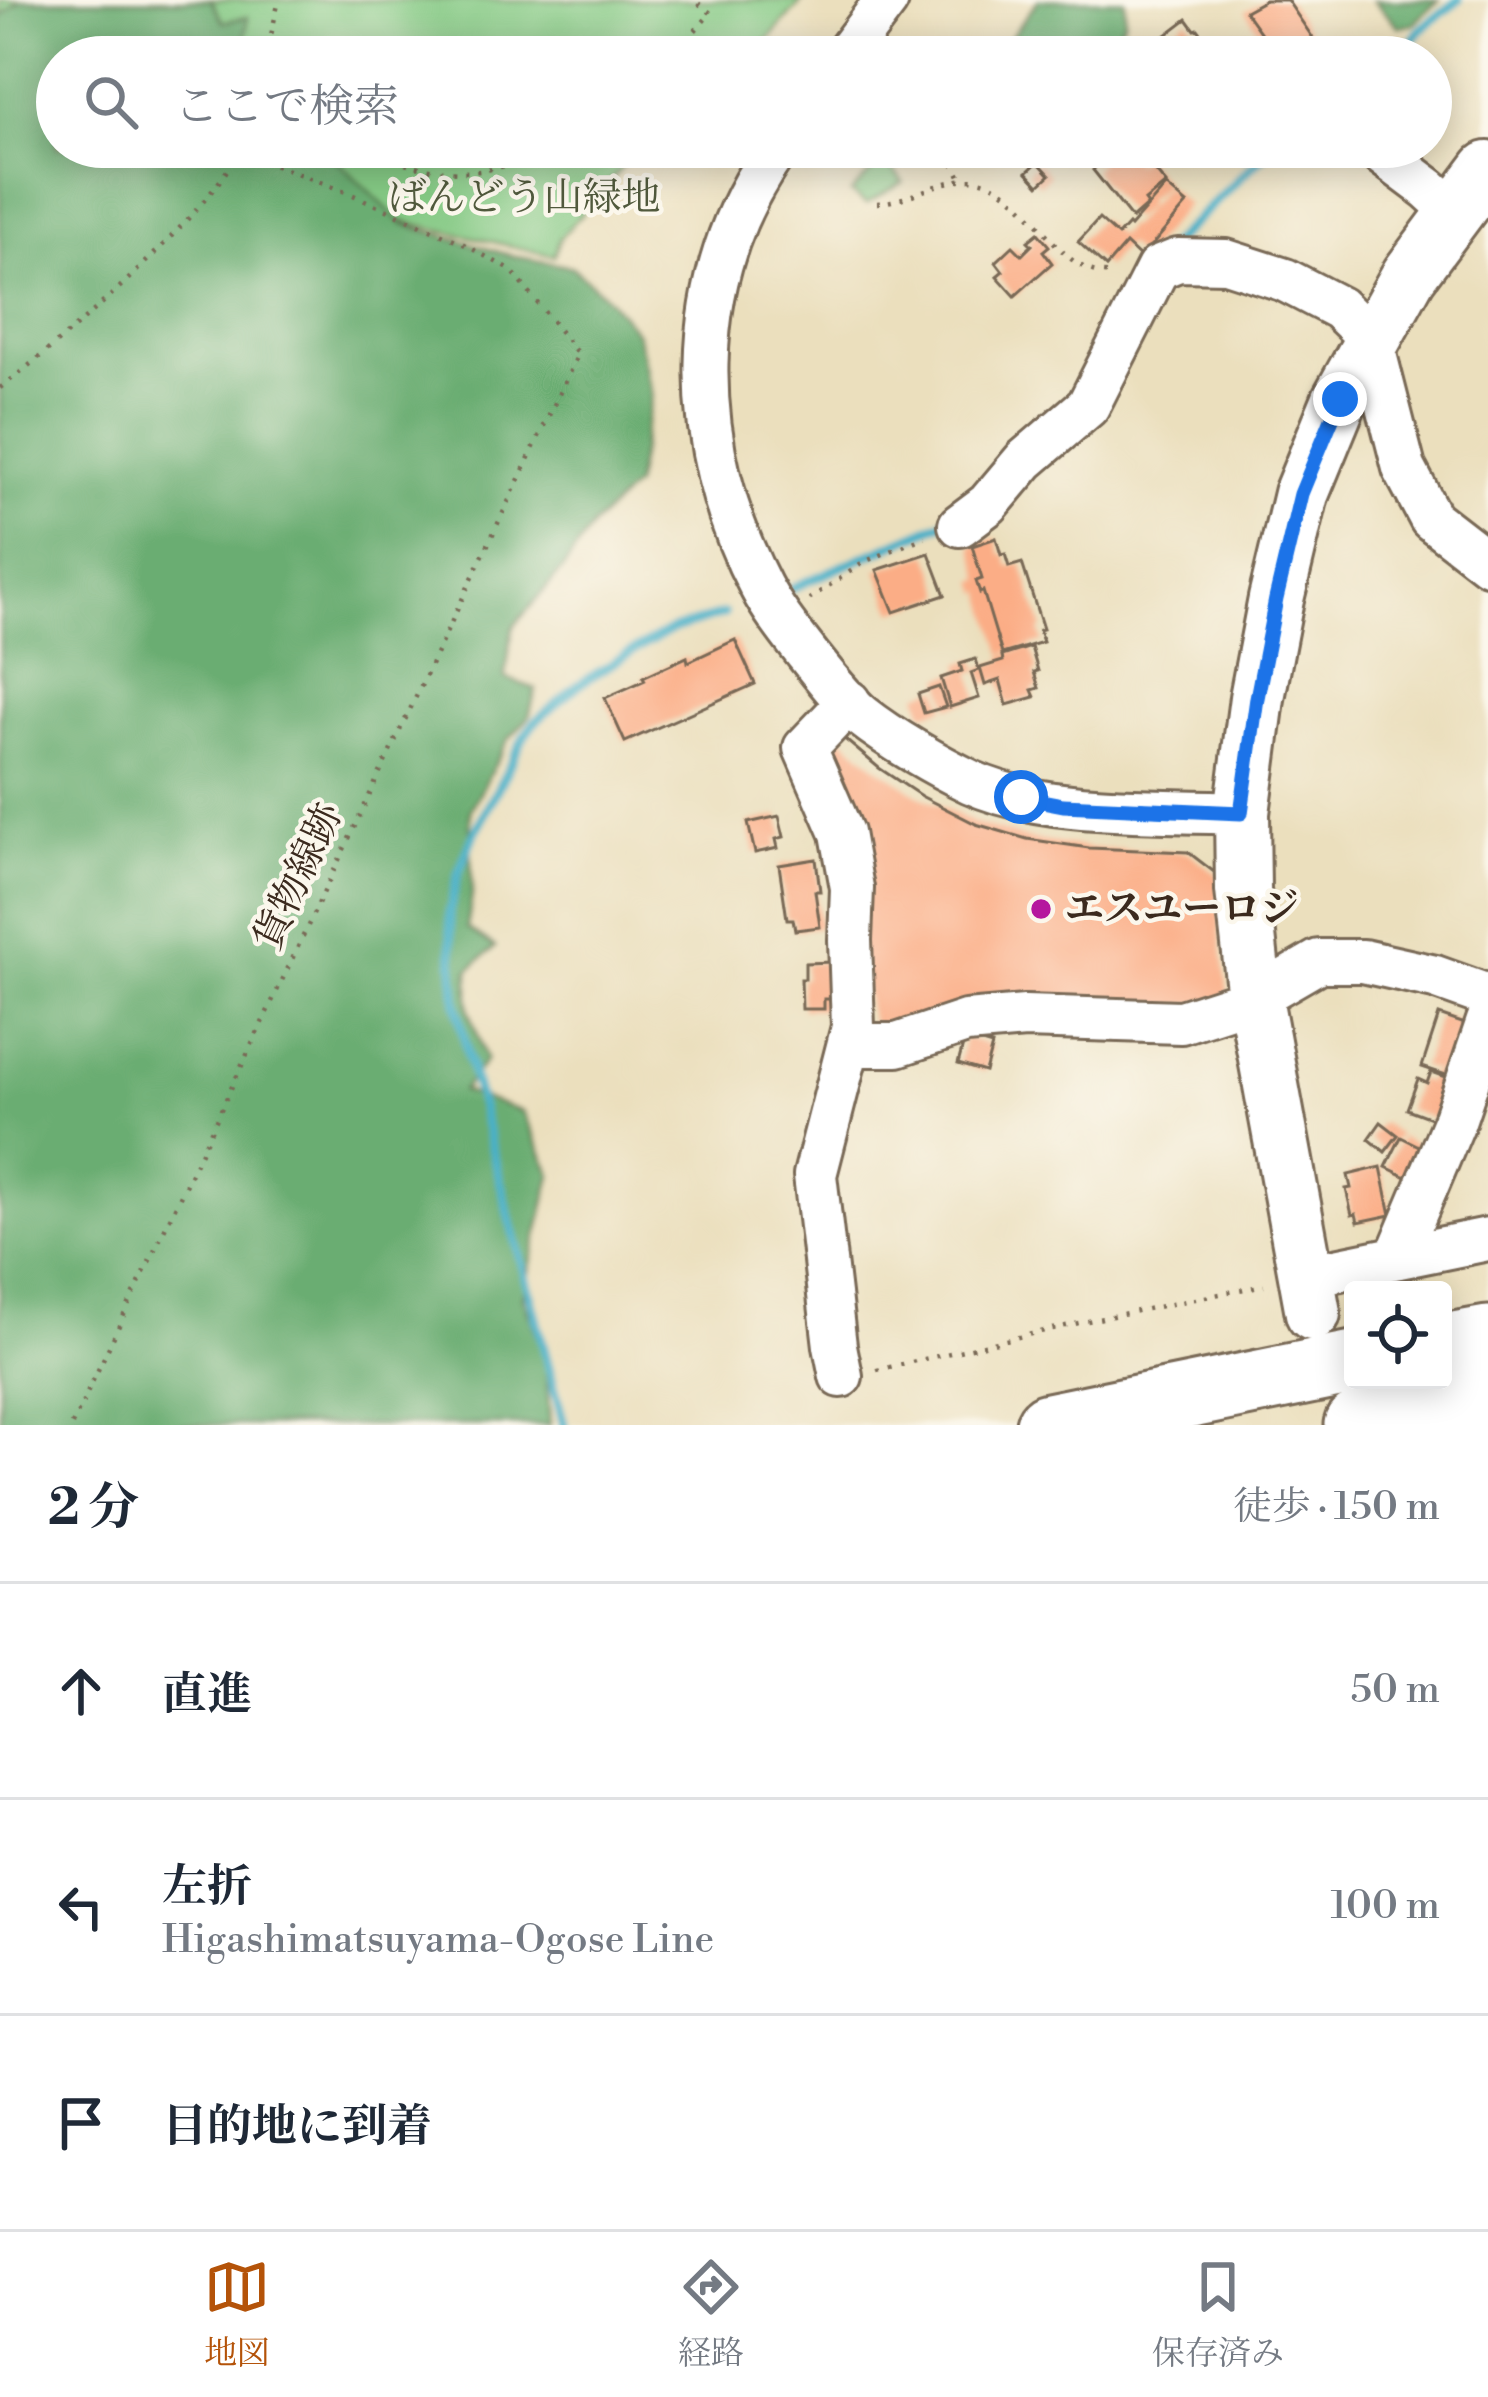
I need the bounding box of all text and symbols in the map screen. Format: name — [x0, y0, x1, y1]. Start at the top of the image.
search box — [36, 36, 1452, 168]
icon: search — [78, 69, 144, 135]
text: ここで検索 — [174, 79, 399, 136]
park label: ばんどう山緑地 — [387, 174, 661, 223]
route end — [1313, 372, 1367, 426]
route start — [994, 770, 1048, 824]
street label: 貨物線跡 — [244, 796, 354, 958]
place label: エスユーロジ — [1065, 885, 1299, 934]
marker: エスユーロジ — [1028, 896, 1054, 922]
map controls — [1344, 1281, 1452, 1389]
button: locate — [1344, 1281, 1452, 1389]
text: 2 分 — [48, 1477, 139, 1541]
text: 徒歩 · 150 m — [1233, 1483, 1440, 1532]
icon: ahead — [48, 1658, 114, 1724]
text: 50 m — [1350, 1666, 1440, 1715]
text: 直進 — [162, 1667, 252, 1724]
text: 左折 — [162, 1859, 252, 1916]
icon: left — [48, 1874, 114, 1940]
text: 100 m — [1331, 1882, 1440, 1931]
text: Higashimatsuyama-Ogose Line — [162, 1916, 714, 1965]
icon: arrive — [48, 2090, 114, 2156]
text: 目的地に到着 — [162, 2099, 432, 2156]
tab: 地図 — [204, 2254, 270, 2375]
tab: 経路 — [678, 2254, 744, 2375]
tab: 保存済み — [1152, 2254, 1284, 2375]

